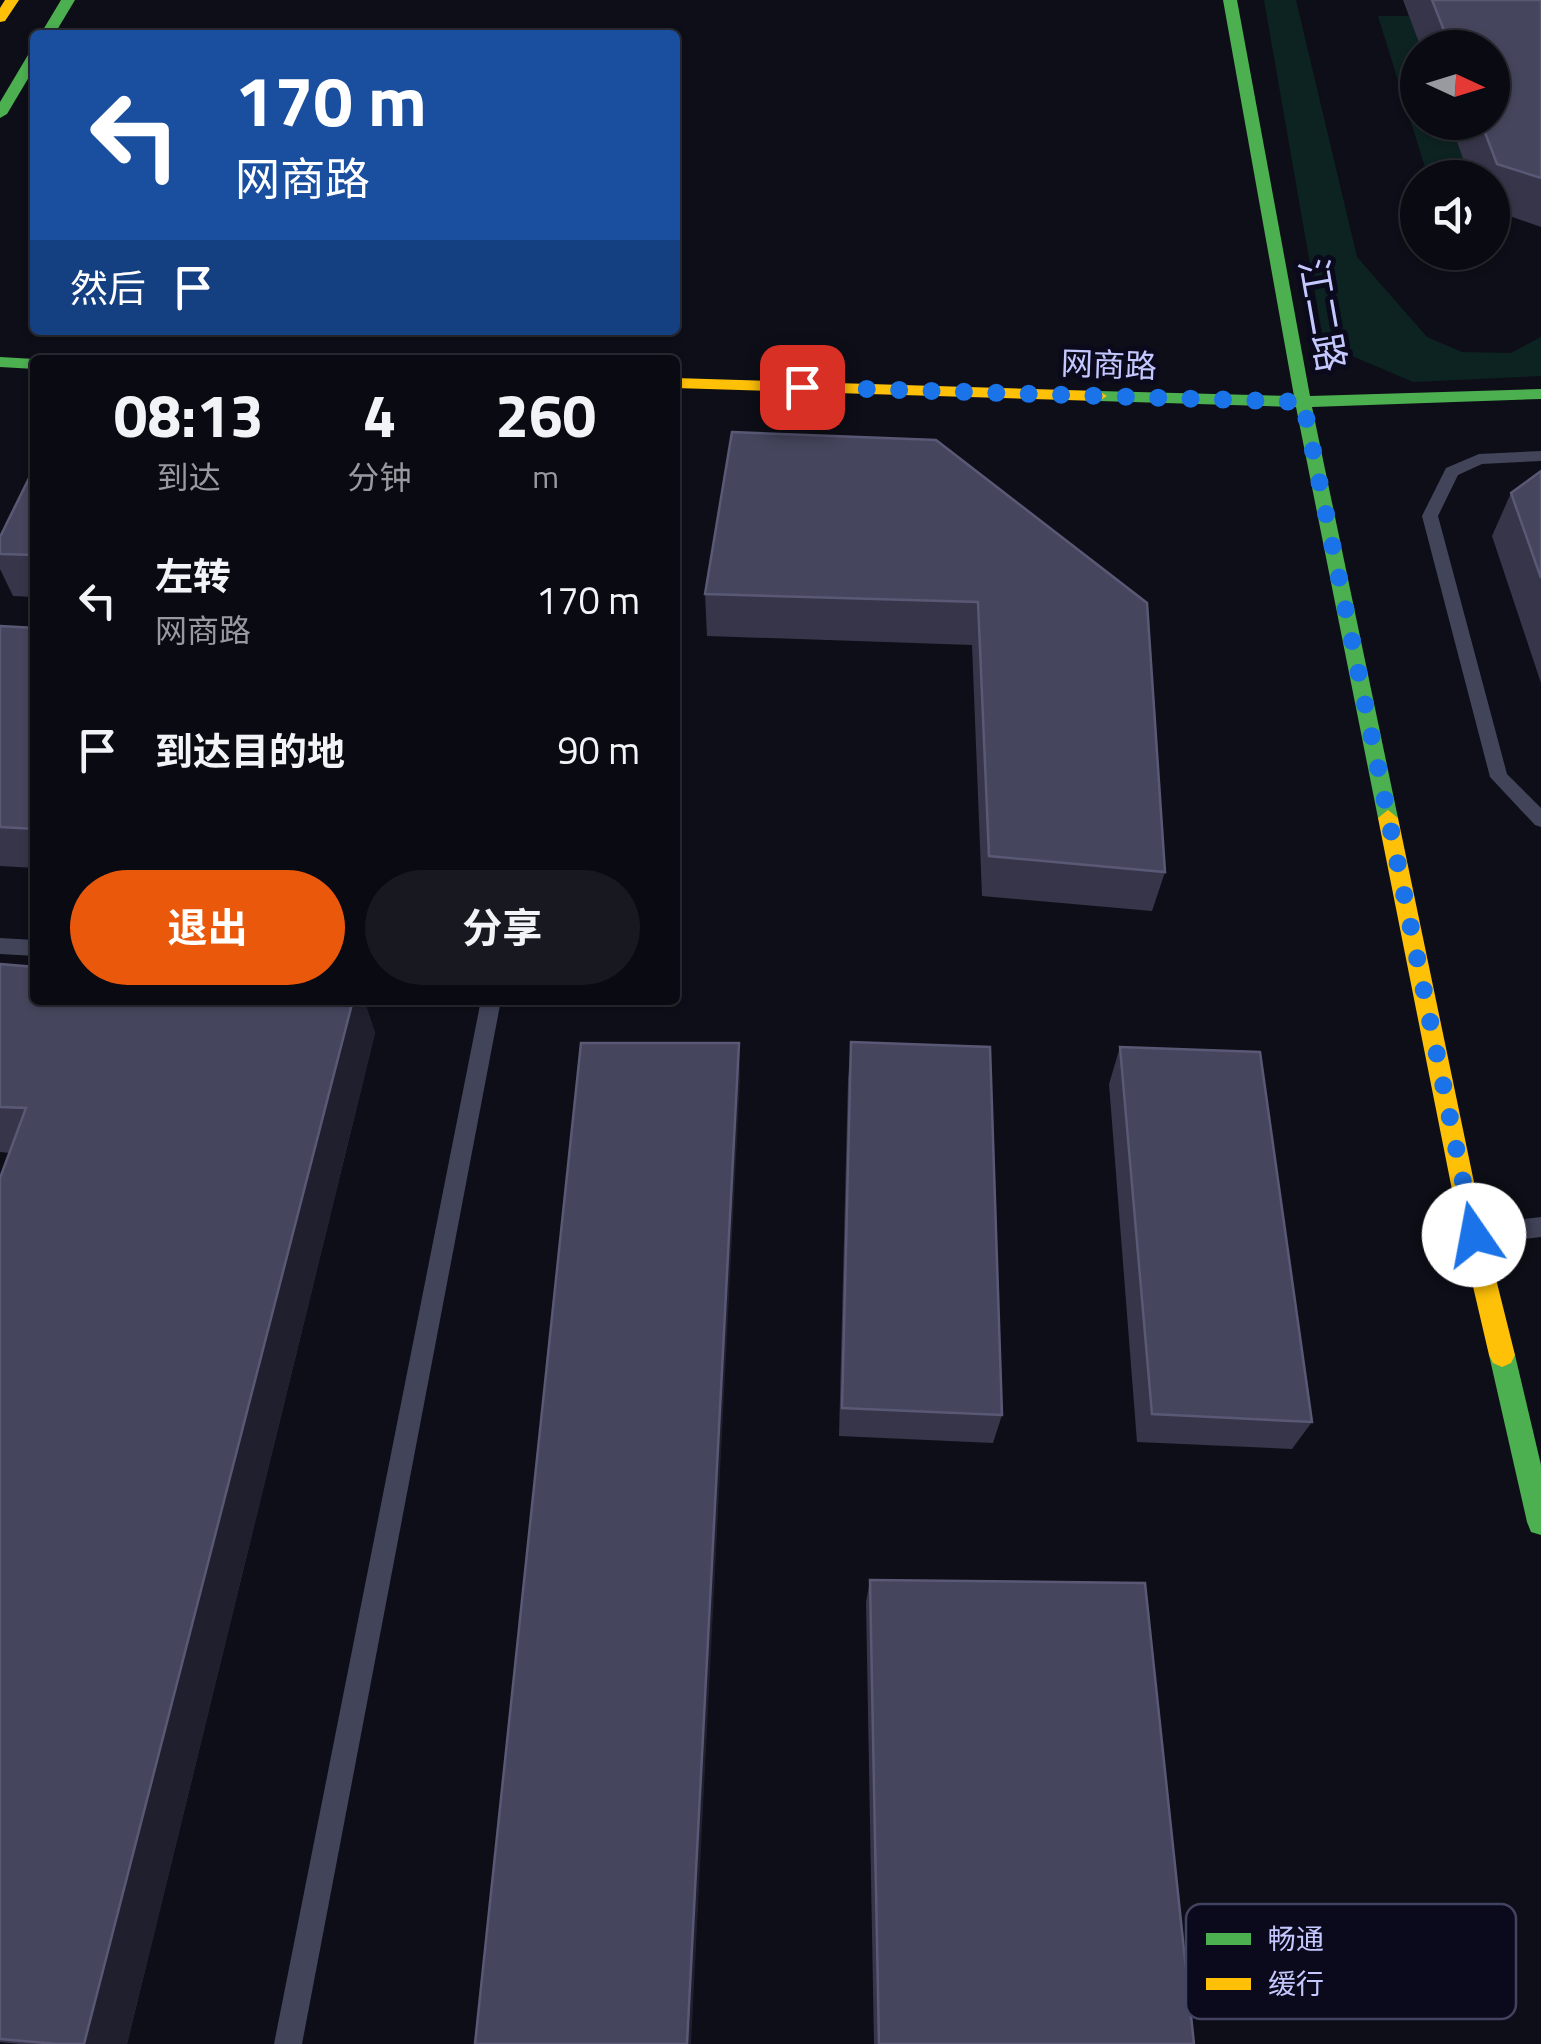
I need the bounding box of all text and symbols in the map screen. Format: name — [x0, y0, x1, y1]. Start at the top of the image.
north arrow — [1400, 30, 1510, 140]
map controls — [1400, 30, 1510, 270]
text: 170 m — [235, 47, 427, 153]
icon: left — [70, 70, 200, 200]
text: 网商路 — [235, 144, 370, 212]
button: sound — [1400, 160, 1510, 270]
street label: 江二路 — [1285, 254, 1361, 376]
text: 然后 — [70, 259, 146, 317]
icon: arrive — [166, 260, 221, 315]
street label: 网商路 — [1060, 338, 1158, 390]
pin — [760, 345, 845, 430]
icon: arrive — [775, 360, 830, 415]
text: 08:13 — [114, 369, 264, 460]
text: 4 — [363, 369, 396, 460]
text: 260 — [495, 369, 596, 460]
text: m — [532, 452, 559, 500]
text: 到达 — [157, 453, 221, 501]
text: 分钟 — [347, 453, 411, 501]
text: 左转 — [155, 547, 231, 605]
text: 170 m — [536, 571, 640, 629]
icon: left — [70, 573, 125, 628]
text: 网商路 — [155, 606, 251, 654]
text: 90 m — [557, 721, 640, 779]
text: 到达目的地 — [155, 722, 345, 780]
icon: arrive — [70, 723, 125, 778]
button: 退出 — [70, 870, 345, 985]
button: 分享 — [365, 870, 640, 985]
position arrow — [1422, 1183, 1526, 1287]
legend — [1186, 1904, 1516, 2019]
text: 畅通 — [1268, 1917, 1324, 1960]
text: 缓行 — [1268, 1962, 1324, 2005]

